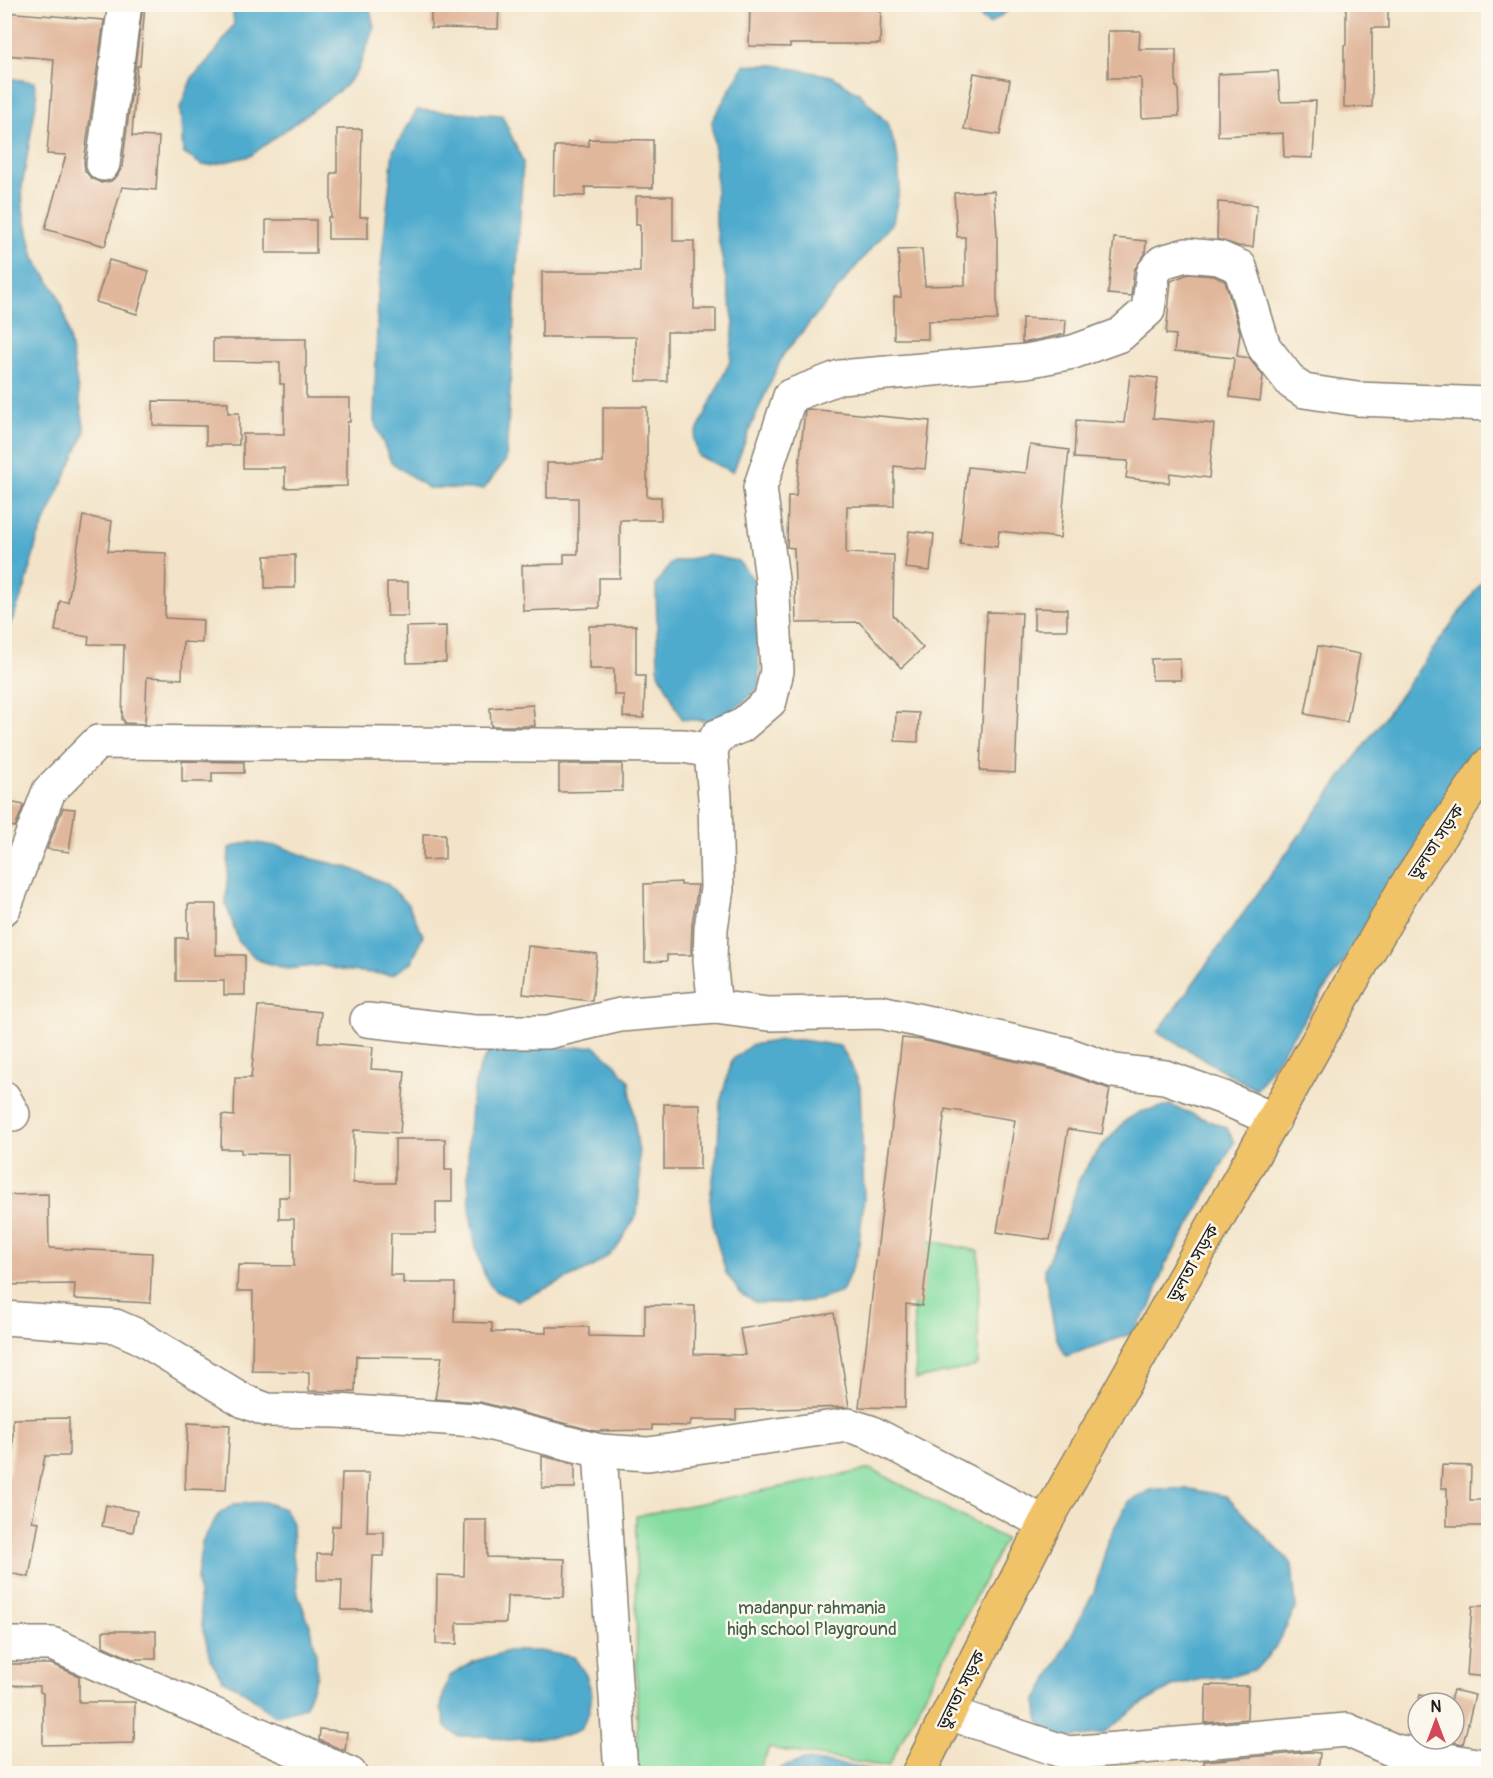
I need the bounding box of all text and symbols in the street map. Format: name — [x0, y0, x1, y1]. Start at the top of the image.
street label: ভুলতা সড়ক — [1402, 800, 1470, 885]
street label: ভুলতা সড়ক — [1162, 1220, 1225, 1307]
park label: madanpur rahmania high school Playground — [727, 1597, 897, 1641]
street label: ভুলতা সড়ক — [931, 1646, 991, 1735]
north arrow — [1406, 1691, 1466, 1751]
text: N — [1431, 1697, 1442, 1717]

